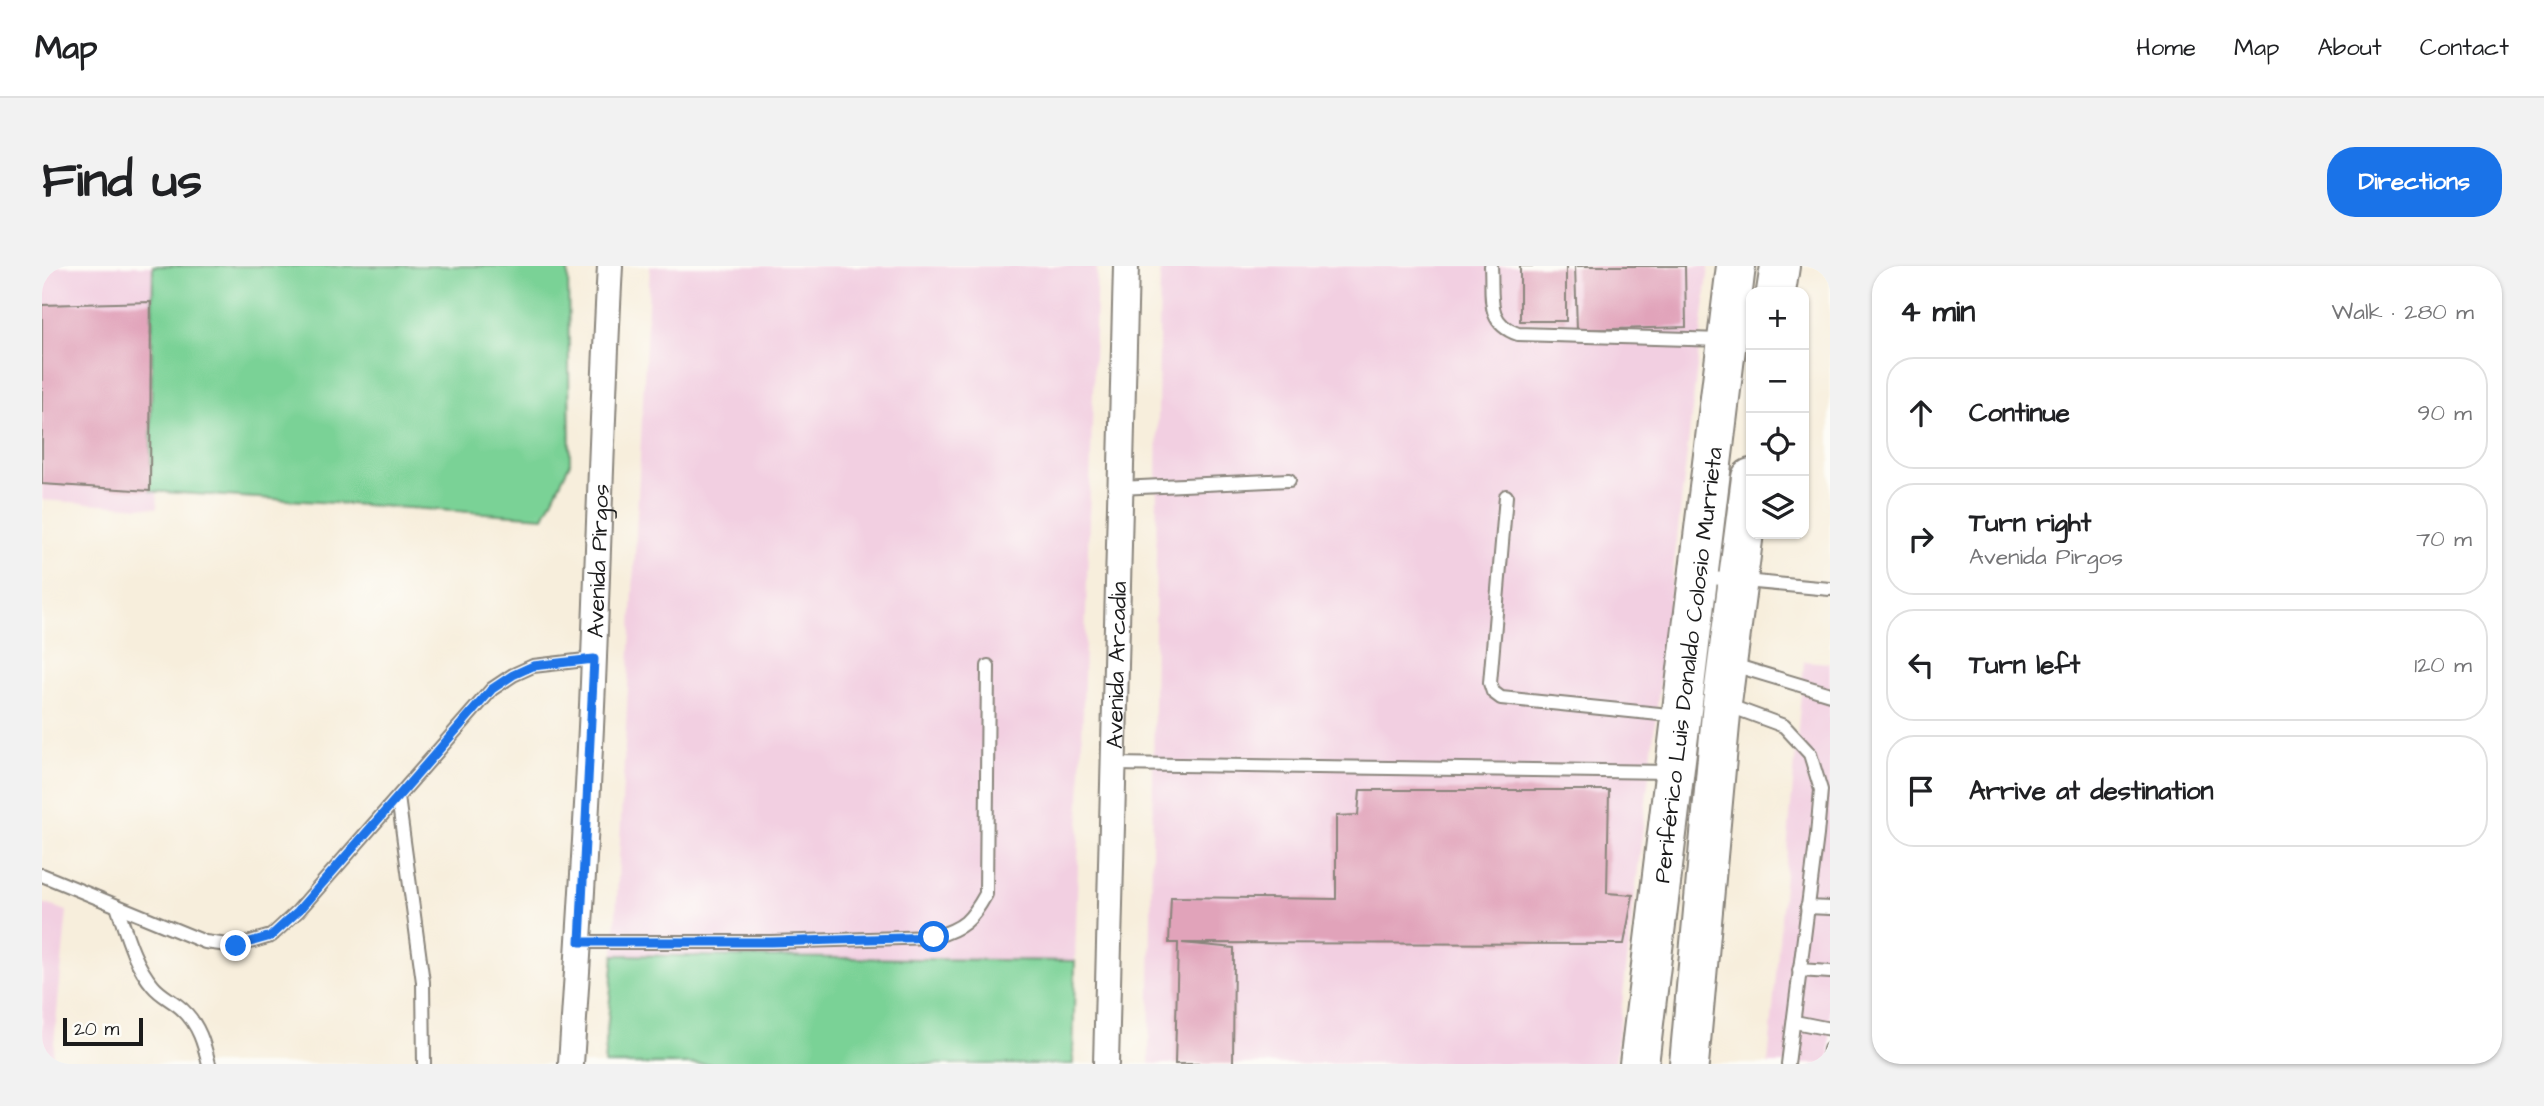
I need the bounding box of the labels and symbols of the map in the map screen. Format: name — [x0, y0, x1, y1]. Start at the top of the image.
street label: Periférico Luis Donaldo Colosio Murrieta — [1646, 445, 1731, 885]
street label: Avenida Pirgos — [580, 483, 617, 638]
street label: Avenida Arcadia — [1099, 581, 1135, 749]
route start — [918, 921, 949, 952]
route end — [220, 930, 251, 961]
scale bar — [63, 1015, 144, 1047]

